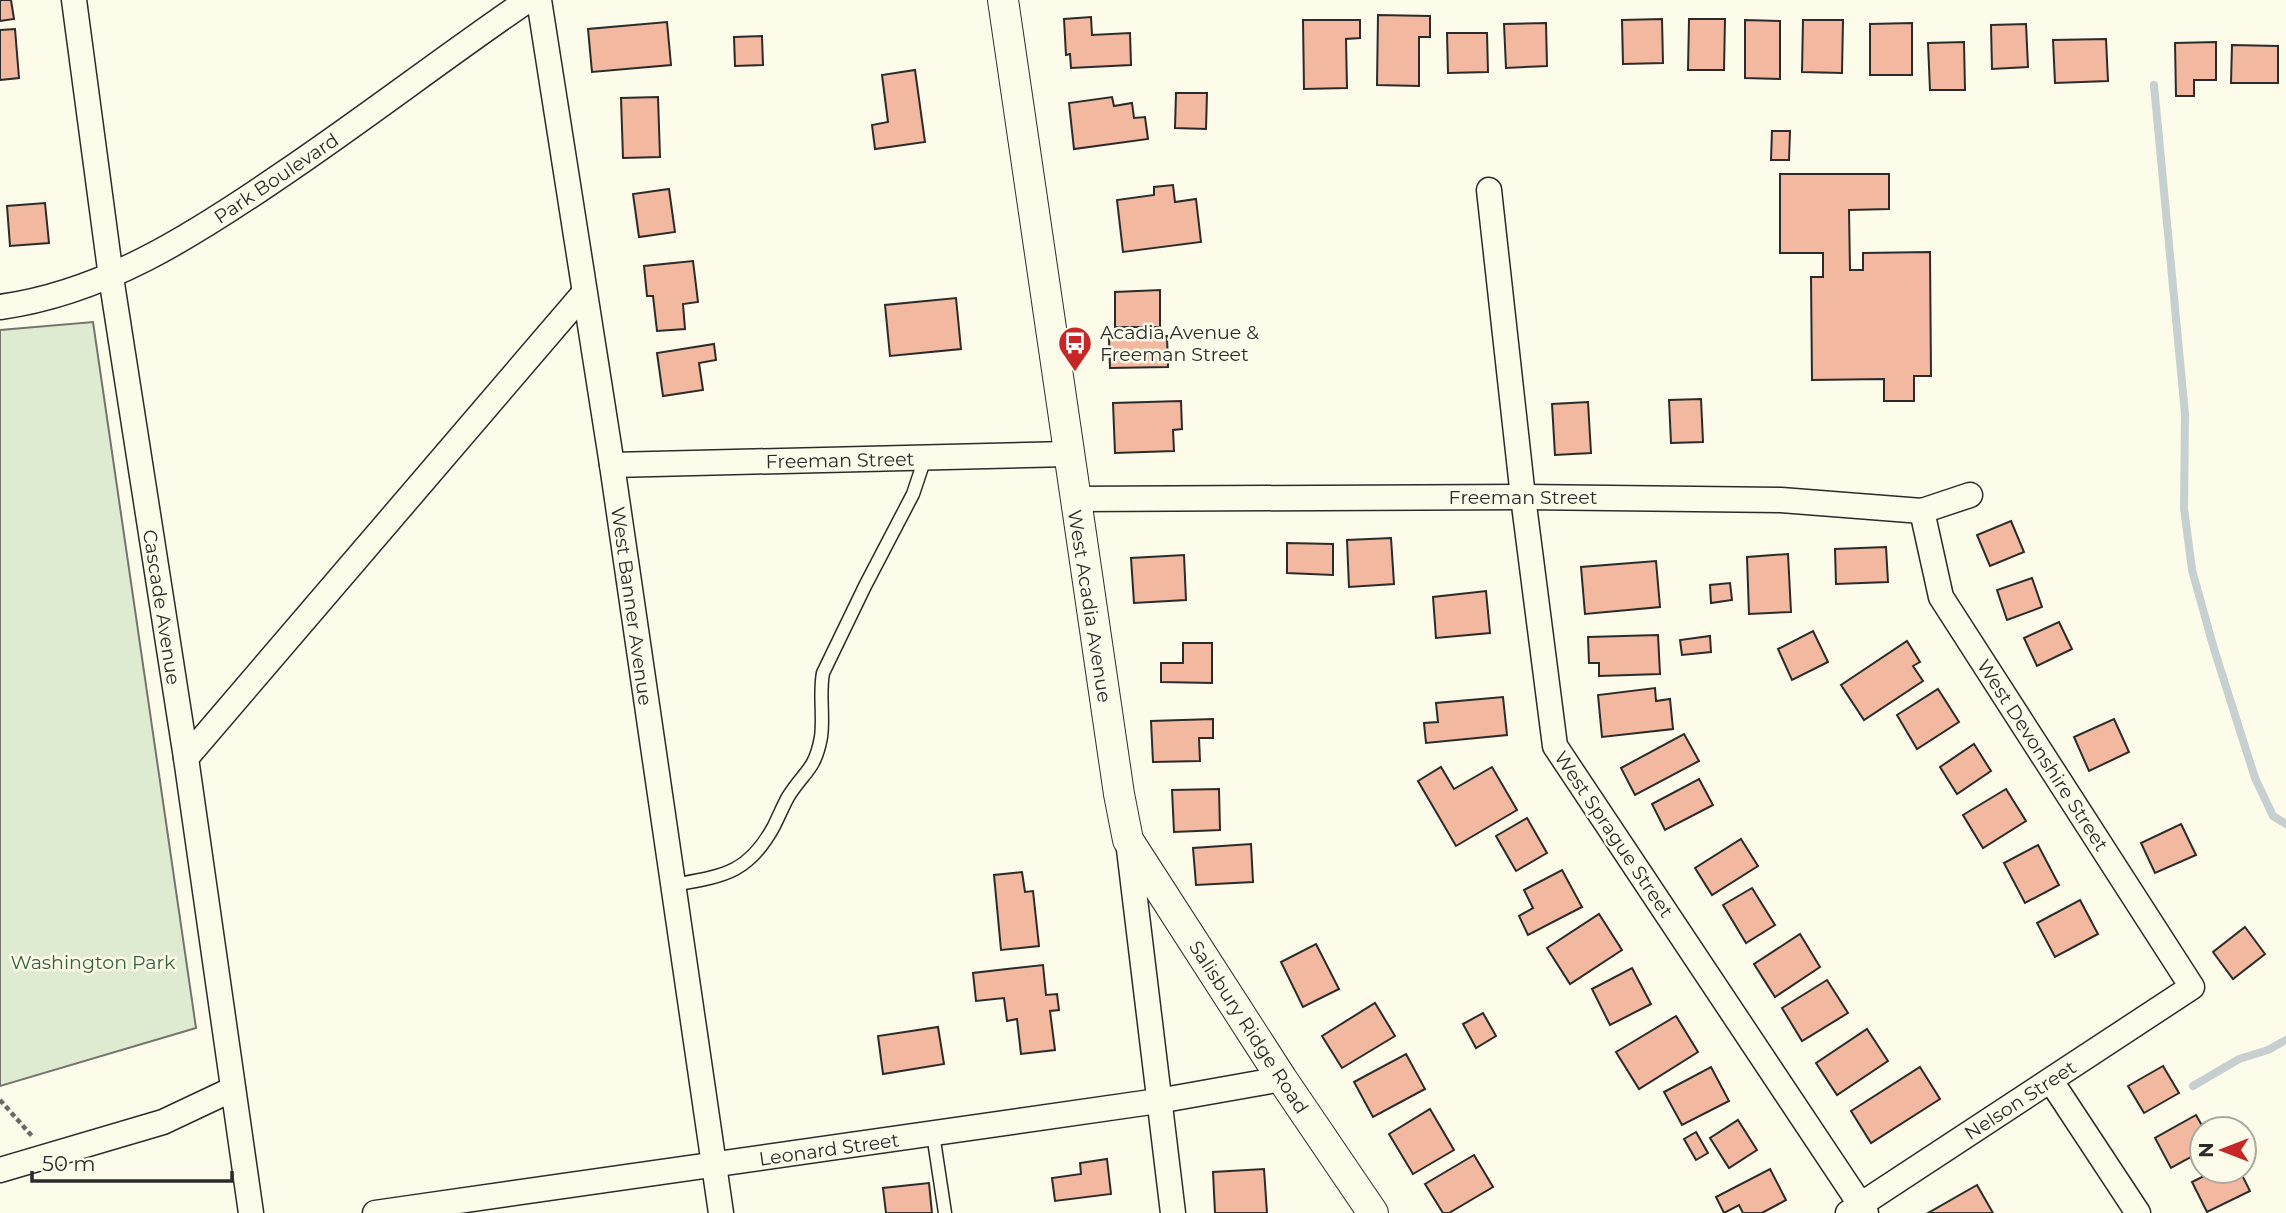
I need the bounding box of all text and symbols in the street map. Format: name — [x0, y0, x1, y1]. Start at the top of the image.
street label: Park Boulevard — [210, 128, 343, 229]
place label: Acadia Avenue & Freeman Street — [1100, 321, 1259, 366]
bus stop icon: Acadia Avenue & Freeman Street — [1056, 324, 1094, 373]
street label: Freeman Street — [765, 448, 915, 473]
street label: Freeman Street — [1449, 486, 1598, 509]
street label: West Banner Avenue — [606, 505, 657, 707]
street label: West Acadia Avenue — [1063, 508, 1116, 704]
street label: Cascade Avenue — [138, 528, 185, 686]
street label: West Devonshire Street — [1972, 655, 2113, 856]
street label: West Sprague Street — [1549, 747, 1678, 922]
street label: Salisbury Ridge Road — [1184, 936, 1313, 1118]
park label: Washington Park — [11, 951, 176, 974]
street label: Nelson Street — [1960, 1056, 2081, 1145]
north arrow — [2188, 1115, 2258, 1185]
street label: Leonard Street — [758, 1128, 901, 1171]
scale bar — [32, 1140, 231, 1184]
text: N — [2195, 1142, 2218, 1158]
text: 50 m — [42, 1151, 96, 1176]

